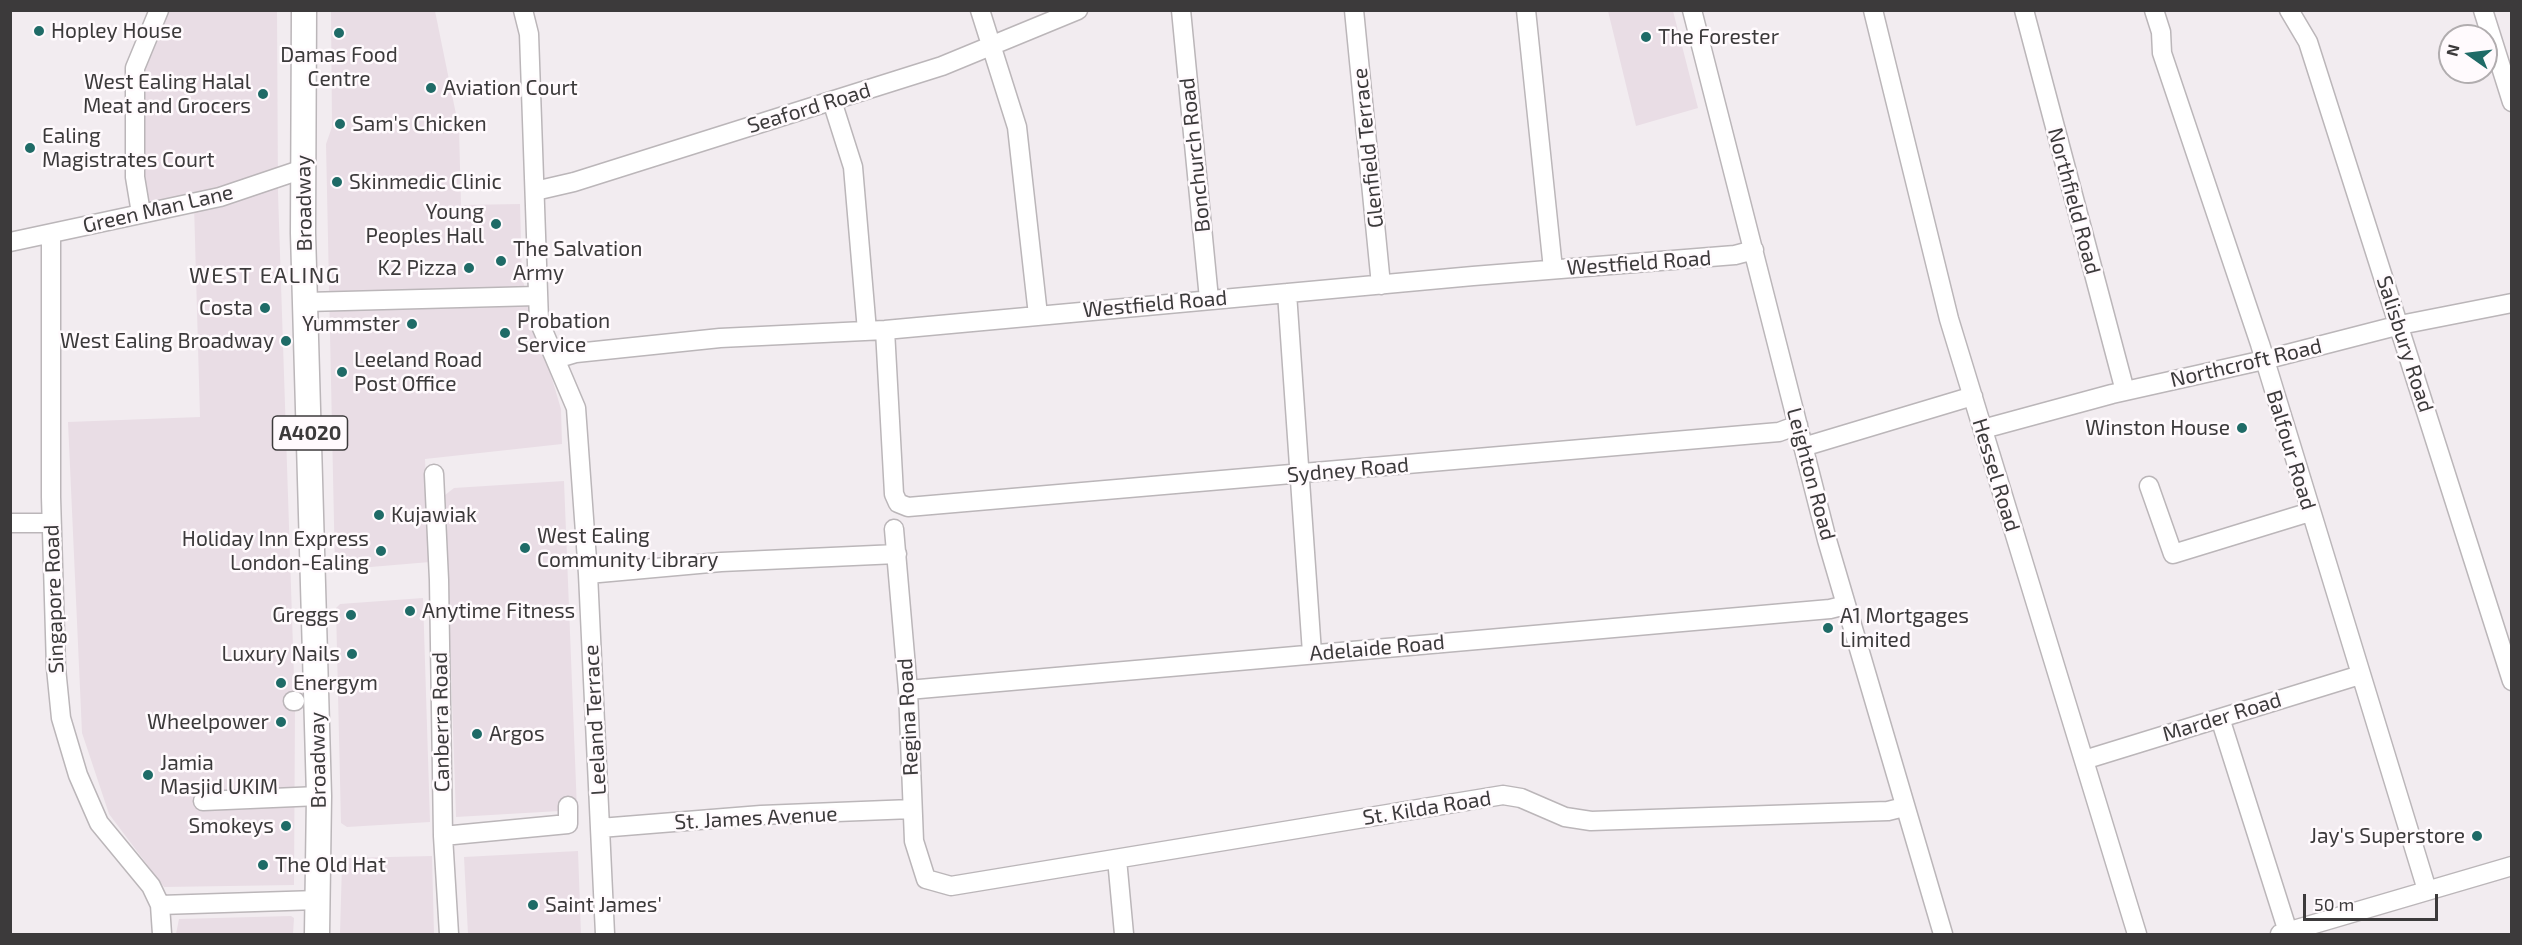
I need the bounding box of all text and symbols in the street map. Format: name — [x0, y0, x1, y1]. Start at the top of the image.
place label: Hopley House — [51, 18, 182, 44]
marker: Hopley House — [32, 24, 46, 38]
place label: The Forester — [1658, 24, 1779, 50]
north arrow — [2438, 24, 2498, 84]
marker: Damas Food Centre — [332, 26, 346, 40]
marker: The Forester — [1639, 30, 1653, 44]
place label: Damas Food Centre — [280, 42, 398, 92]
text: N — [2441, 42, 2463, 58]
street label: Glenfield Terrace — [1347, 67, 1389, 229]
place label: West Ealing Halal Meat and Grocers — [83, 69, 251, 119]
place label: Aviation Court — [443, 75, 578, 101]
street label: Bonchurch Road — [1174, 76, 1216, 234]
street label: Seaford Road — [744, 77, 874, 139]
marker: Aviation Court — [424, 81, 438, 95]
marker: West Ealing Halal Meat and Grocers — [256, 87, 270, 101]
place label: Sam's Chicken — [352, 111, 487, 137]
marker: Sam's Chicken — [333, 117, 347, 131]
place label: Ealing Magistrates Court — [42, 123, 214, 173]
street label: Northfield Road — [2042, 125, 2106, 277]
marker: Ealing Magistrates Court — [23, 141, 37, 155]
street label: Broadway — [291, 155, 317, 251]
place label: Skinmedic Clinic — [349, 169, 502, 195]
marker: Skinmedic Clinic — [330, 175, 344, 189]
street label: Green Man Lane — [80, 179, 236, 239]
place label: Young Peoples Hall — [365, 199, 484, 249]
marker: Young Peoples Hall — [489, 217, 503, 231]
place label: The Salvation Army — [513, 236, 642, 286]
street label: Westfield Road — [1566, 245, 1712, 281]
marker: The Salvation Army — [494, 254, 508, 268]
place label: K2 Pizza — [378, 255, 457, 281]
marker: K2 Pizza — [462, 261, 476, 275]
district label: WEST EALING — [189, 263, 341, 289]
street label: Salisbury Road — [2371, 273, 2439, 415]
street label: Westfield Road — [1082, 285, 1228, 323]
place label: Costa — [199, 295, 253, 321]
marker: Costa — [258, 301, 272, 315]
place label: Probation Service — [517, 308, 610, 358]
place label: Yummster — [302, 311, 400, 337]
marker: Yummster — [405, 317, 419, 331]
marker: Probation Service — [498, 326, 512, 340]
place label: West Ealing Broadway — [60, 328, 274, 354]
street label: Northcroft Road — [2168, 333, 2324, 393]
marker: West Ealing Broadway — [279, 334, 293, 348]
place label: Leeland Road Post Office — [354, 347, 482, 397]
marker: Leeland Road Post Office — [335, 365, 349, 379]
street label: Balfour Road — [2261, 387, 2321, 513]
street label: Leighton Road — [1781, 405, 1841, 543]
street label: Hessel Road — [1967, 415, 2025, 535]
place label: Winston House — [2085, 415, 2230, 441]
road number: A4020 — [272, 416, 348, 450]
marker: Winston House — [2235, 421, 2249, 435]
street label: Sydney Road — [1286, 452, 1410, 488]
place label: Kujawiak — [391, 502, 477, 528]
marker: Kujawiak — [372, 508, 386, 522]
place label: West Ealing Community Library — [537, 523, 718, 573]
street label: Singapore Road — [39, 524, 69, 674]
place label: Holiday Inn Express London-Ealing — [182, 526, 369, 576]
marker: West Ealing Community Library — [518, 541, 532, 555]
marker: Holiday Inn Express London-Ealing — [374, 544, 388, 558]
place label: Anytime Fitness — [422, 598, 575, 624]
place label: Greggs — [272, 602, 339, 628]
place label: A1 Mortgages Limited — [1840, 603, 1969, 653]
marker: Anytime Fitness — [403, 604, 417, 618]
marker: Greggs — [344, 608, 358, 622]
marker: A1 Mortgages Limited — [1821, 621, 1835, 635]
street label: Adelaide Road — [1308, 630, 1446, 666]
place label: Luxury Nails — [222, 641, 340, 667]
street label: Leeland Terrace — [578, 644, 612, 796]
marker: Luxury Nails — [345, 647, 359, 661]
street label: Canberra Road — [427, 652, 455, 792]
street label: Regina Road — [892, 657, 924, 777]
place label: Energym — [293, 670, 378, 696]
marker: Energym — [274, 676, 288, 690]
street label: Marder Road — [2160, 687, 2284, 747]
place label: Wheelpower — [147, 709, 269, 735]
street label: Broadway — [305, 712, 331, 808]
marker: Wheelpower — [274, 715, 288, 729]
place label: Argos — [489, 721, 545, 747]
marker: Argos — [470, 727, 484, 741]
place label: Jamia Masjid UKIM — [160, 750, 278, 800]
marker: Jamia Masjid UKIM — [141, 768, 155, 782]
street label: St. Kilda Road — [1361, 785, 1493, 831]
street label: St. James Avenue — [674, 801, 838, 835]
place label: Smokeys — [189, 813, 274, 839]
marker: Smokeys — [279, 819, 293, 833]
place label: Jay's Superstore — [2310, 823, 2465, 849]
marker: Jay's Superstore — [2470, 829, 2484, 843]
place label: The Old Hat — [275, 852, 386, 878]
marker: The Old Hat — [256, 858, 270, 872]
scale bar — [2306, 882, 2441, 920]
place label: Saint James' — [545, 892, 662, 918]
text: 50 m — [2314, 893, 2354, 915]
marker: Saint James' — [526, 898, 540, 912]

